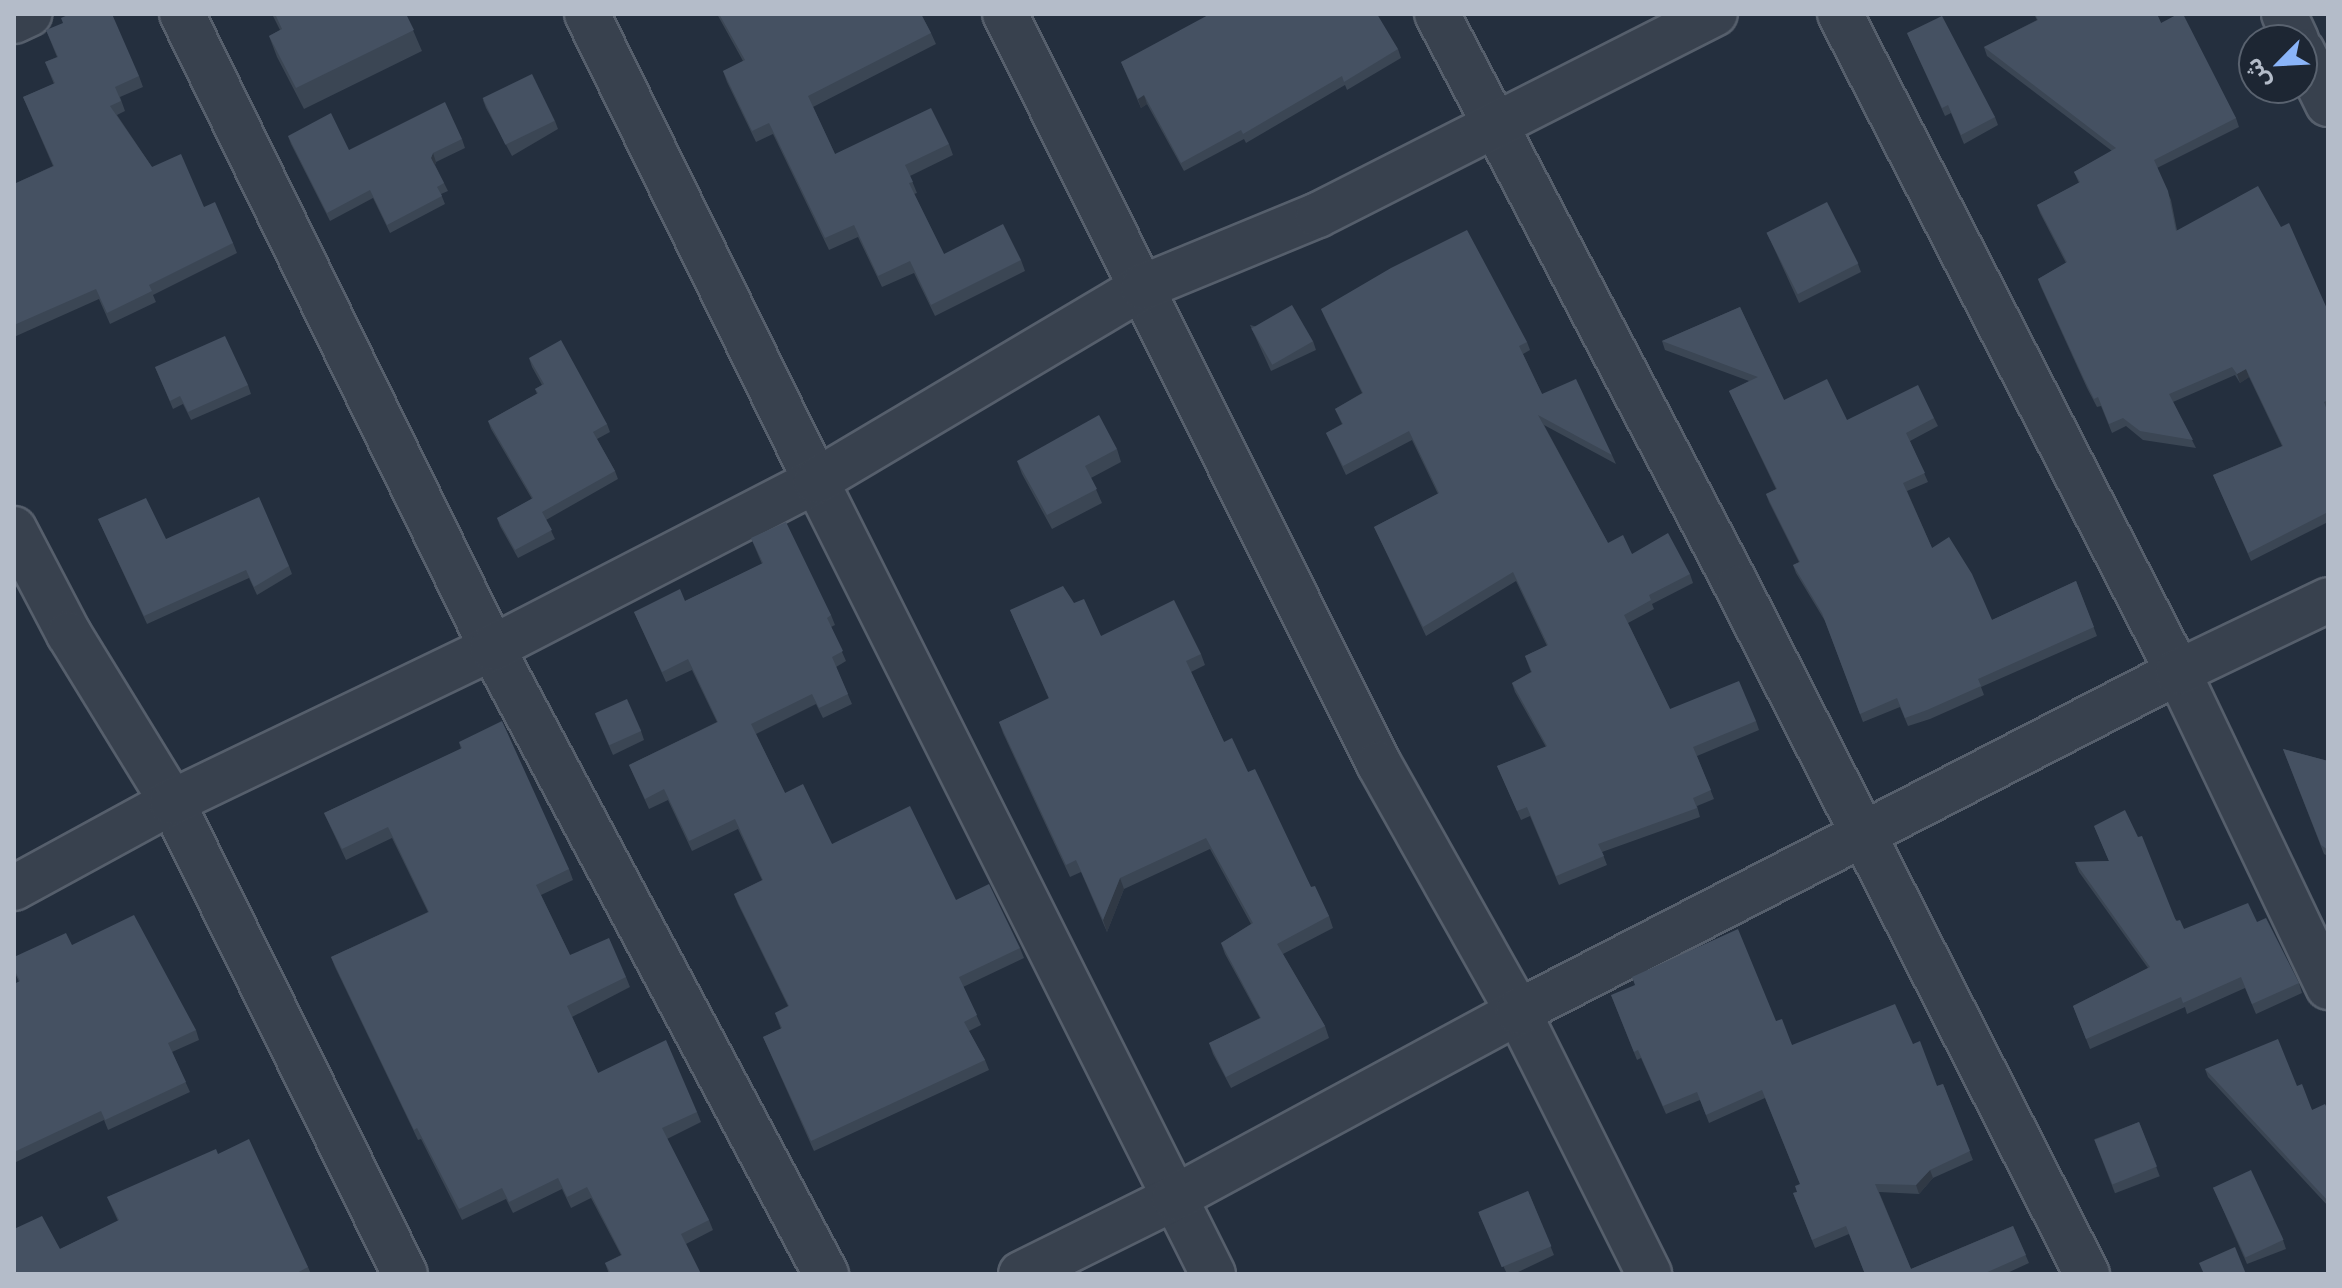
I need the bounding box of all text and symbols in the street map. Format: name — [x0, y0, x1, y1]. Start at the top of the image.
north arrow — [2238, 24, 2318, 104]
text: ش — [2239, 54, 2276, 92]

